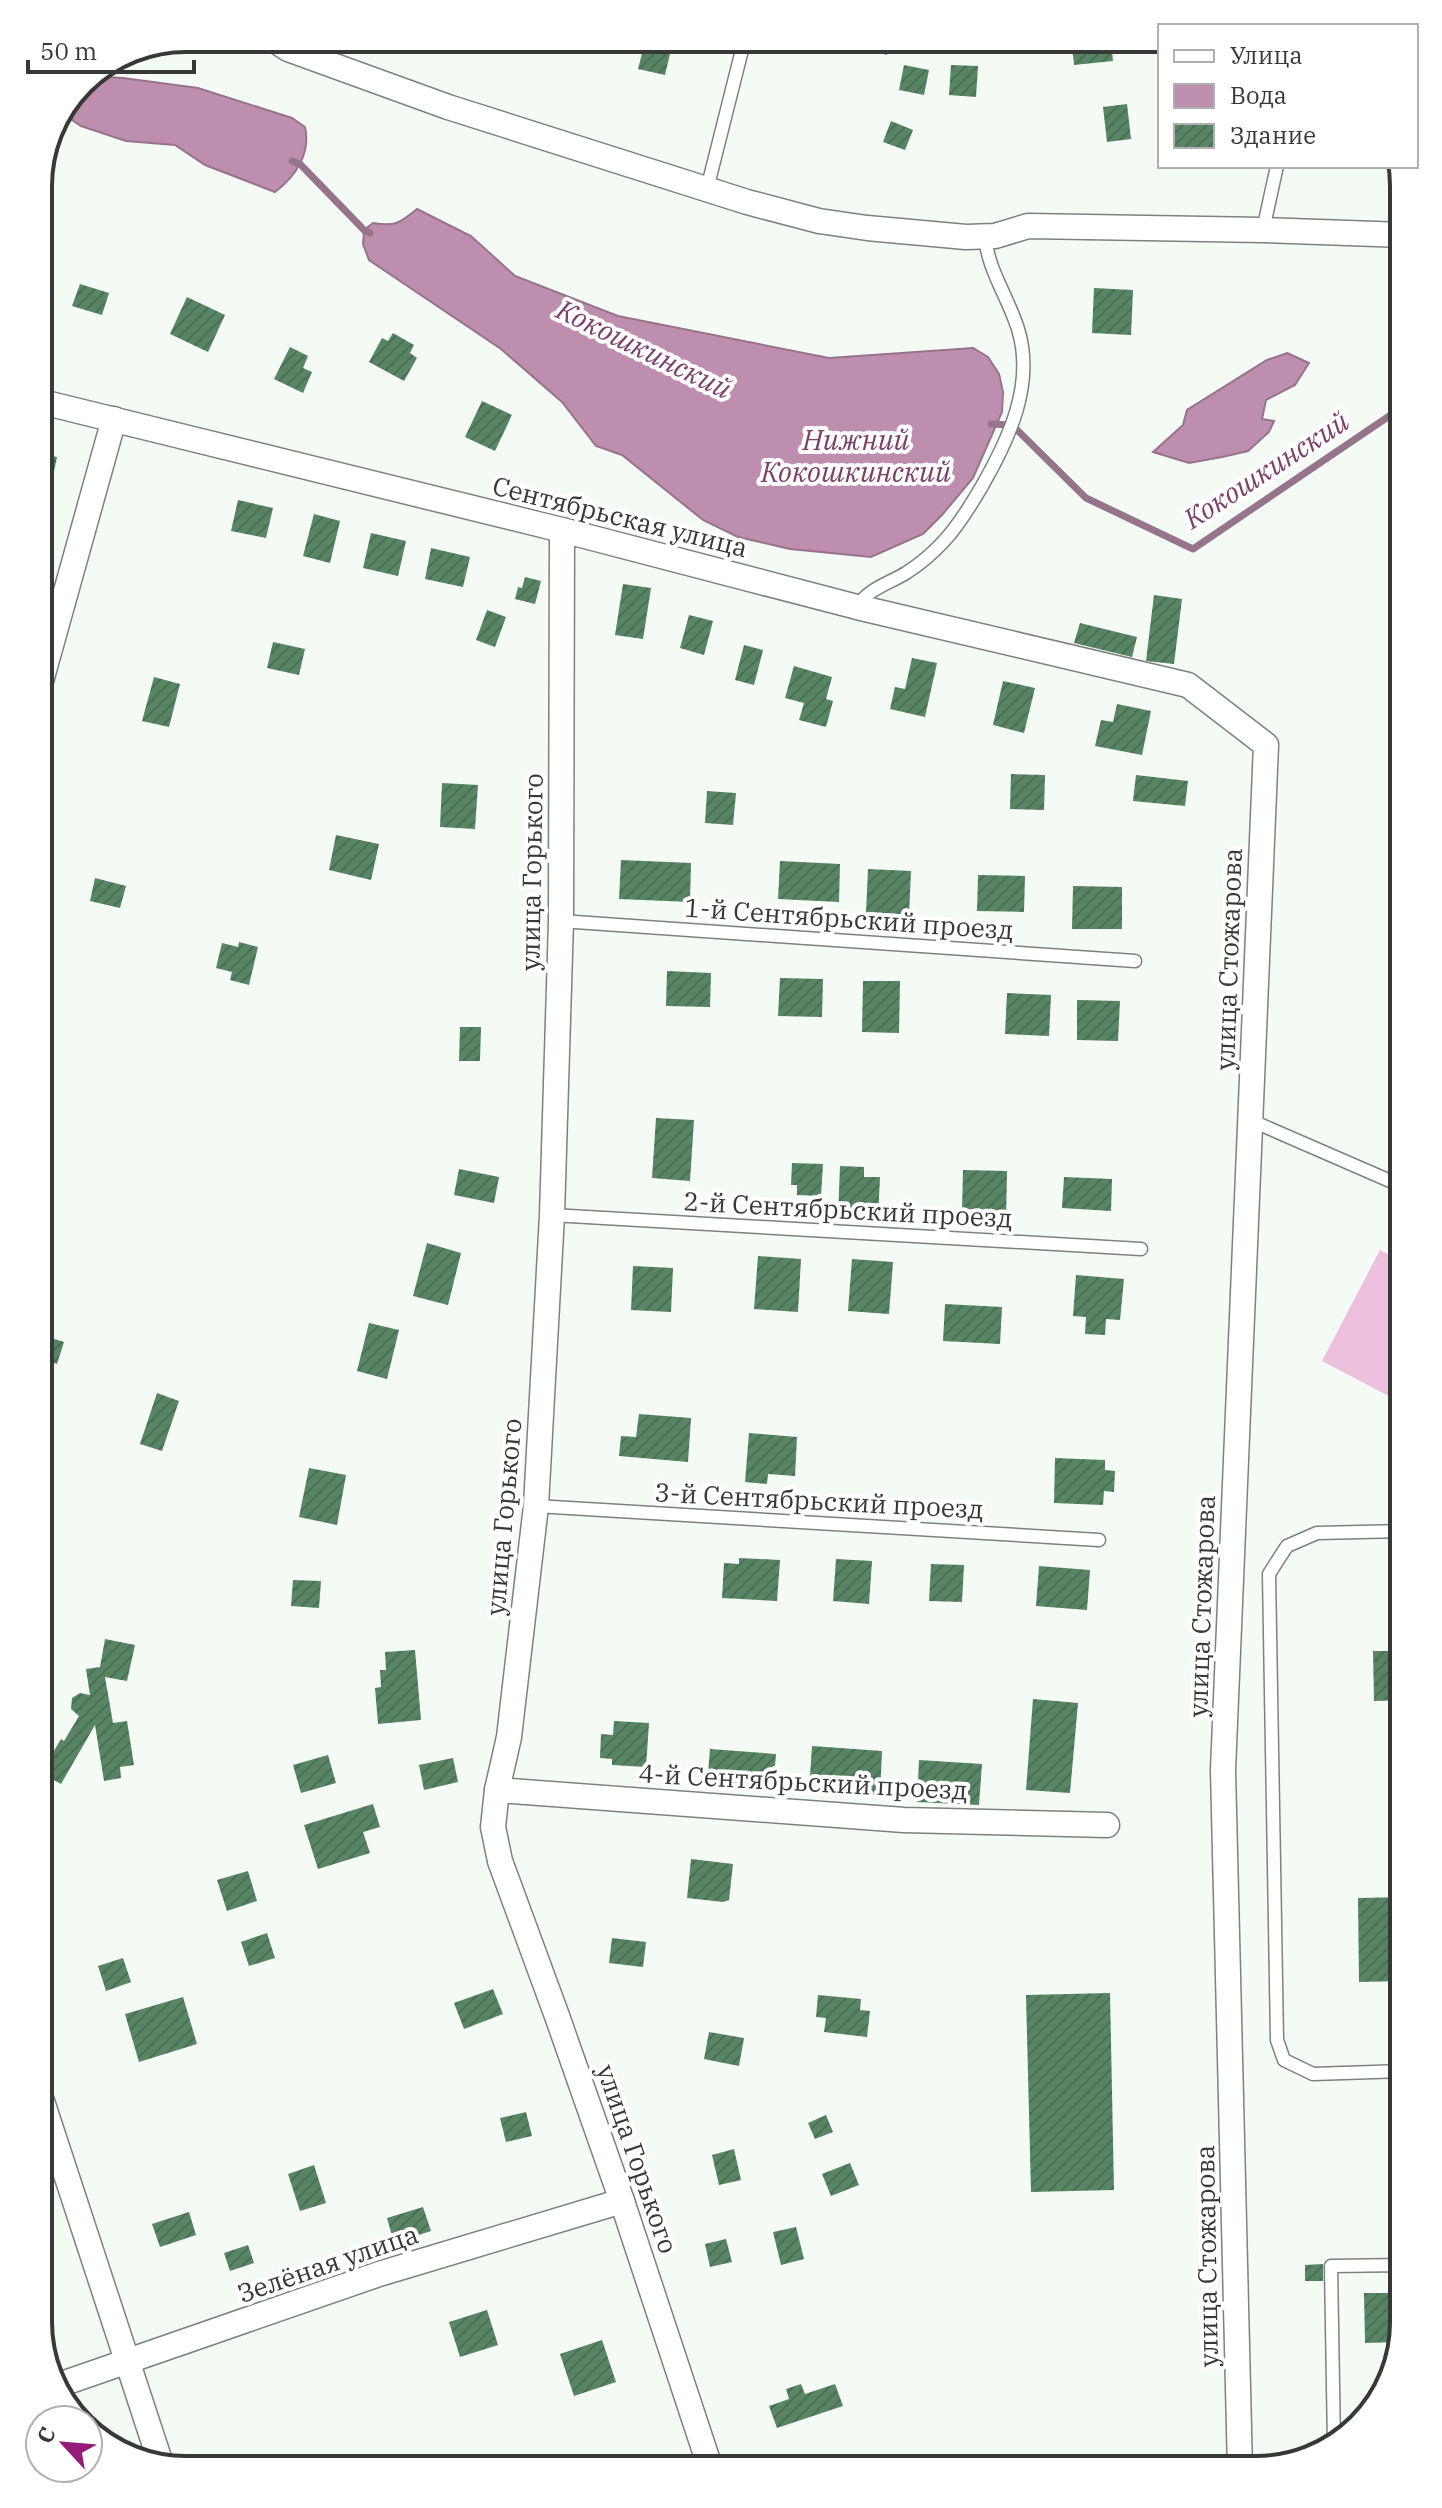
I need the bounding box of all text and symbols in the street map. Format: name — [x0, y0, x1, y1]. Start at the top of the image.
scale bar — [28, 24, 194, 74]
legend — [1158, 24, 1418, 168]
text: 50 m — [40, 35, 97, 67]
text: Улица — [1230, 39, 1303, 71]
text: Вода — [1230, 79, 1287, 111]
text: Здание — [1230, 119, 1316, 151]
water label: Кокошкинский — [550, 290, 738, 407]
water label: Кокошкинский — [1175, 402, 1355, 537]
water label: Нижний Кокошкинский — [760, 421, 951, 490]
street label: Сентябрьская улица — [489, 468, 751, 564]
street label: улица Горького — [512, 773, 550, 971]
street label: улица Стожарова — [1207, 847, 1249, 1071]
street label: 1-й Сентябрьский проезд — [683, 890, 1015, 946]
street label: 2-й Сентябрьский проезд — [683, 1183, 1014, 1235]
street label: улица Горького — [477, 1417, 529, 1617]
street label: 3-й Сентябрьский проезд — [654, 1474, 985, 1526]
street label: улица Стожарова — [1180, 1494, 1222, 1718]
street label: 4-й Сентябрьский проезд — [638, 1755, 969, 1807]
street label: улица Горького — [590, 2060, 686, 2258]
street label: улица Стожарова — [1187, 2145, 1225, 2367]
street label: Зелёная улица — [233, 2216, 422, 2310]
north arrow — [24, 2404, 104, 2484]
text: С — [29, 2422, 62, 2448]

